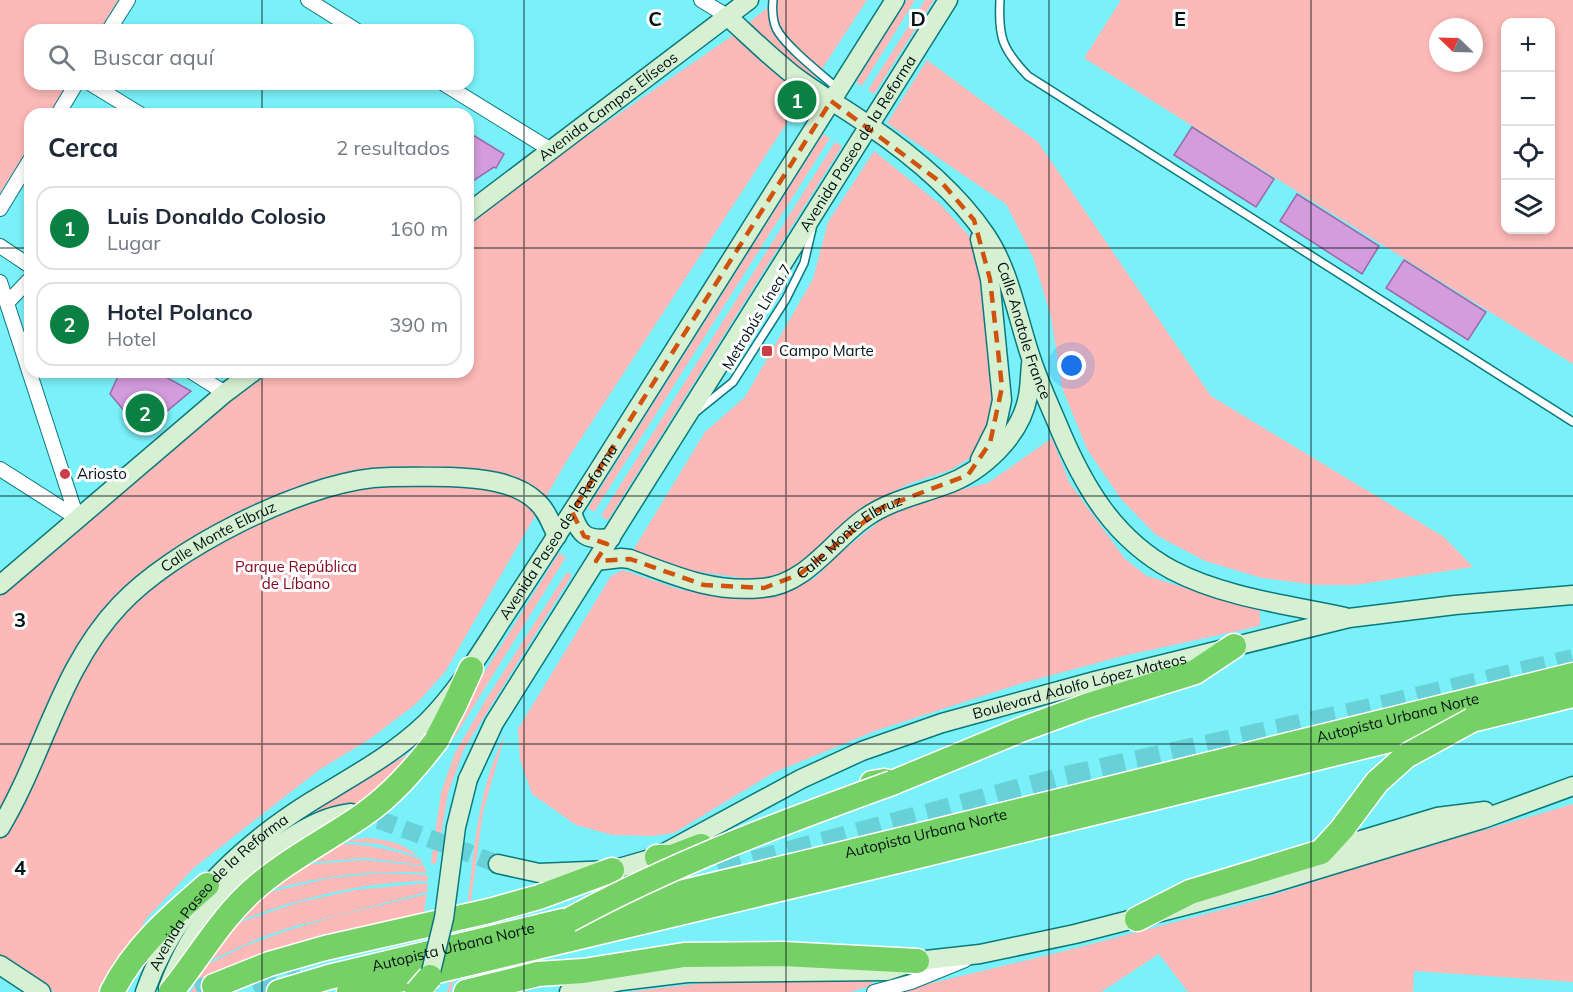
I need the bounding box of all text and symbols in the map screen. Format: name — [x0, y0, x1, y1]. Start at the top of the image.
text: C — [648, 6, 662, 31]
text: D — [910, 6, 926, 31]
text: E — [1174, 6, 1186, 31]
north arrow — [1429, 18, 1483, 72]
map controls — [1501, 18, 1555, 234]
button: + — [1501, 18, 1555, 72]
search box — [24, 24, 474, 90]
icon: search — [45, 41, 78, 74]
text: Buscar aquí — [93, 43, 214, 71]
street label: Avenida Campos Elíseos — [535, 47, 681, 165]
street label: Avenida Paseo de la Reforma — [795, 52, 920, 235]
button: − — [1501, 72, 1555, 126]
pin: 1 — [778, 78, 816, 122]
button: locate — [1501, 126, 1555, 180]
text: Cerca — [48, 131, 118, 164]
text: 2 resultados — [336, 135, 450, 160]
button: layers — [1501, 180, 1555, 234]
text: Luis Donaldo Colosio — [107, 202, 326, 230]
text: 1 — [64, 216, 76, 241]
text: 160 m — [389, 216, 448, 241]
text: Lugar — [107, 230, 161, 255]
street label: Calle Anatole France — [992, 259, 1056, 402]
street label: Metrobús Línea 7 — [718, 260, 796, 373]
text: Hotel Polanco — [107, 298, 253, 326]
text: 2 — [64, 312, 76, 337]
text: 390 m — [389, 312, 448, 337]
text: Hotel — [107, 326, 156, 351]
place label: Campo Marte — [779, 341, 874, 360]
marker: Campo Marte — [760, 344, 774, 358]
your location — [1057, 351, 1086, 380]
pin: 2 — [126, 390, 164, 436]
street label: Avenida Paseo de la Reforma — [495, 441, 621, 623]
place label: Ariosto — [77, 464, 127, 483]
marker: Ariosto — [58, 467, 72, 481]
street label: Calle Monte Elbruz — [792, 490, 905, 583]
street label: Calle Monte Elbruz — [157, 497, 279, 576]
park label: Parque República de Líbano — [235, 557, 357, 593]
text: 3 — [14, 607, 26, 632]
street label: Boulevard Adolfo López Mateos — [970, 649, 1188, 723]
street label: Autopista Urbana Norte — [1314, 688, 1481, 747]
street label: Autopista Urbana Norte — [842, 804, 1009, 862]
street label: Avenida Paseo de la Reforma — [145, 810, 292, 974]
text: 4 — [14, 855, 26, 880]
street label: Autopista Urbana Norte — [370, 918, 536, 975]

